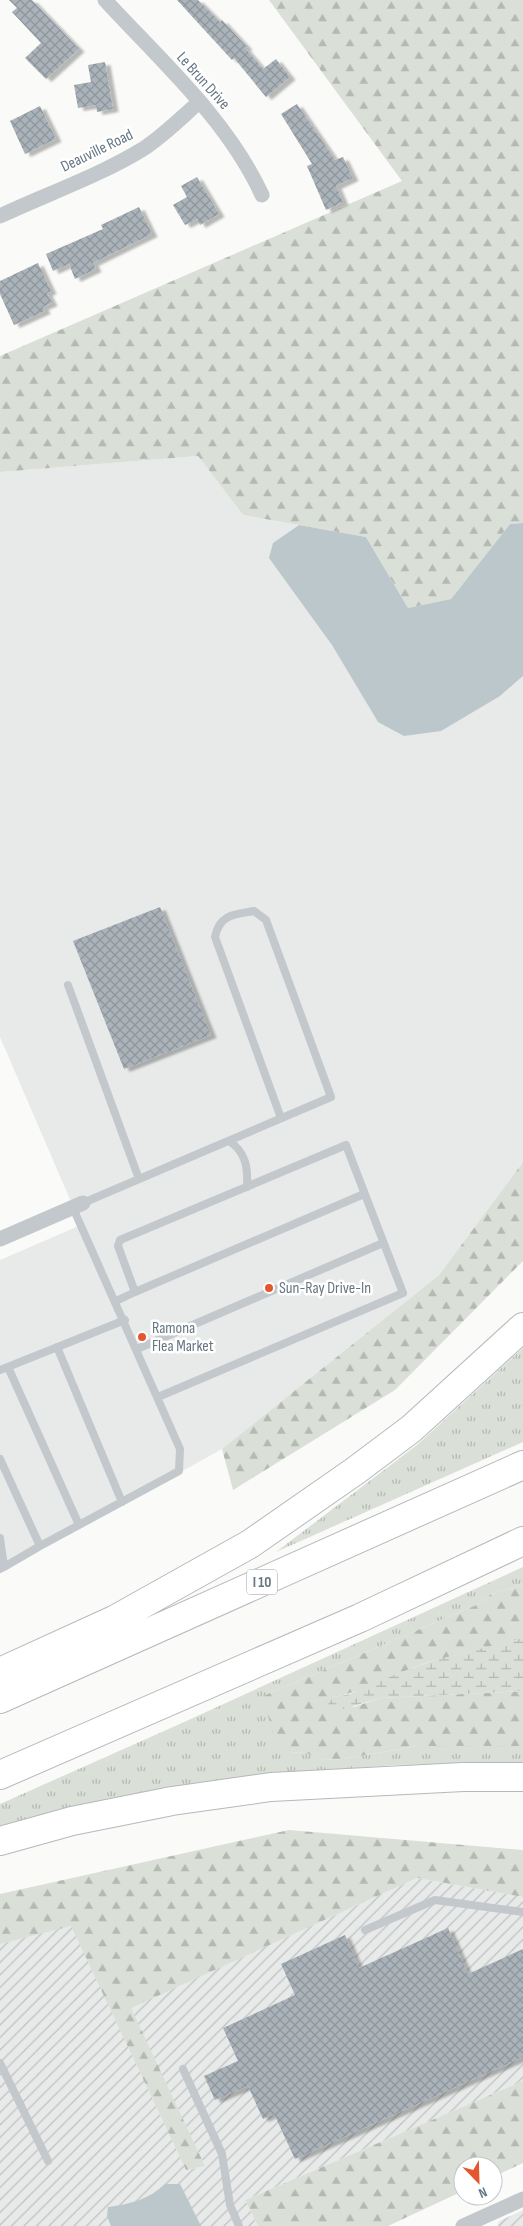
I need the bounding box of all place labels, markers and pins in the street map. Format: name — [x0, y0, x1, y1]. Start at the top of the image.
place label: Sun-Ray Drive-In — [279, 1279, 371, 1298]
marker: Sun-Ray Drive-In — [263, 1282, 275, 1294]
place label: Ramona Flea Market — [152, 1319, 214, 1356]
marker: Ramona Flea Market — [136, 1331, 148, 1343]

